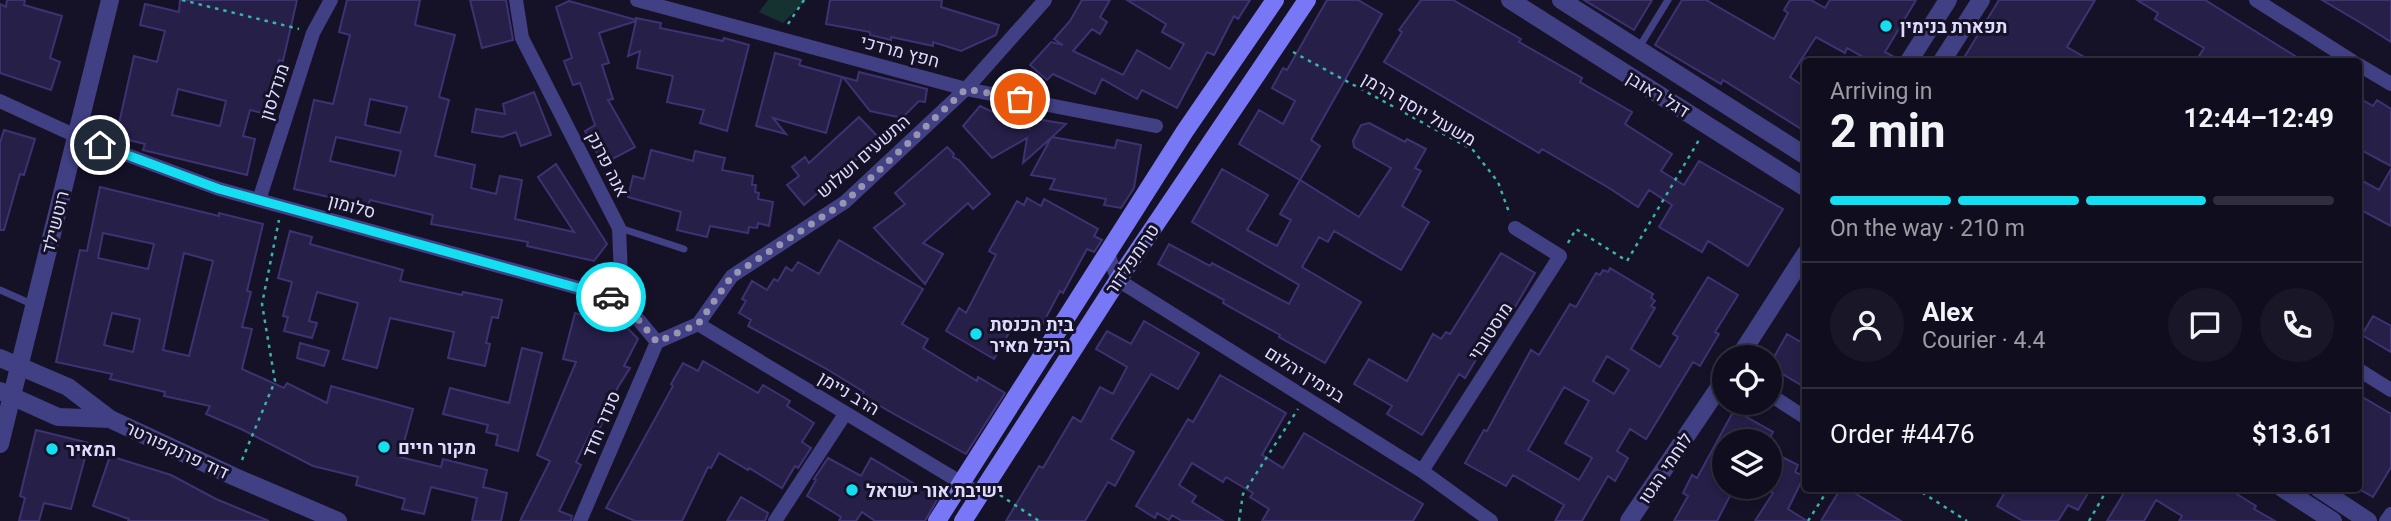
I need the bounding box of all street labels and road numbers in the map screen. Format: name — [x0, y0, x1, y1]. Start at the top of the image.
street label: חפץ מרדכי — [858, 30, 942, 72]
street label: מנדלסון — [255, 61, 293, 123]
street label: דגל ראובן — [1623, 66, 1693, 122]
street label: משעול יוסף הרמן — [1358, 68, 1480, 150]
street label: התשעים ושלוש — [812, 110, 914, 202]
street label: אנה פרנק — [583, 128, 633, 200]
street label: רוטשילד — [37, 189, 73, 255]
street label: סלומון — [326, 190, 378, 222]
street label: טרומפלדור — [1101, 220, 1163, 298]
street label: מוסטובוי — [1464, 298, 1516, 364]
street label: בנימין יהלום — [1261, 341, 1349, 407]
street label: הרב ניימן — [815, 367, 883, 419]
street label: סנדר חדד — [578, 388, 624, 460]
street label: דוד פרנקפורטר — [122, 417, 232, 483]
street label: לוחמי הגטו — [1634, 429, 1696, 507]

